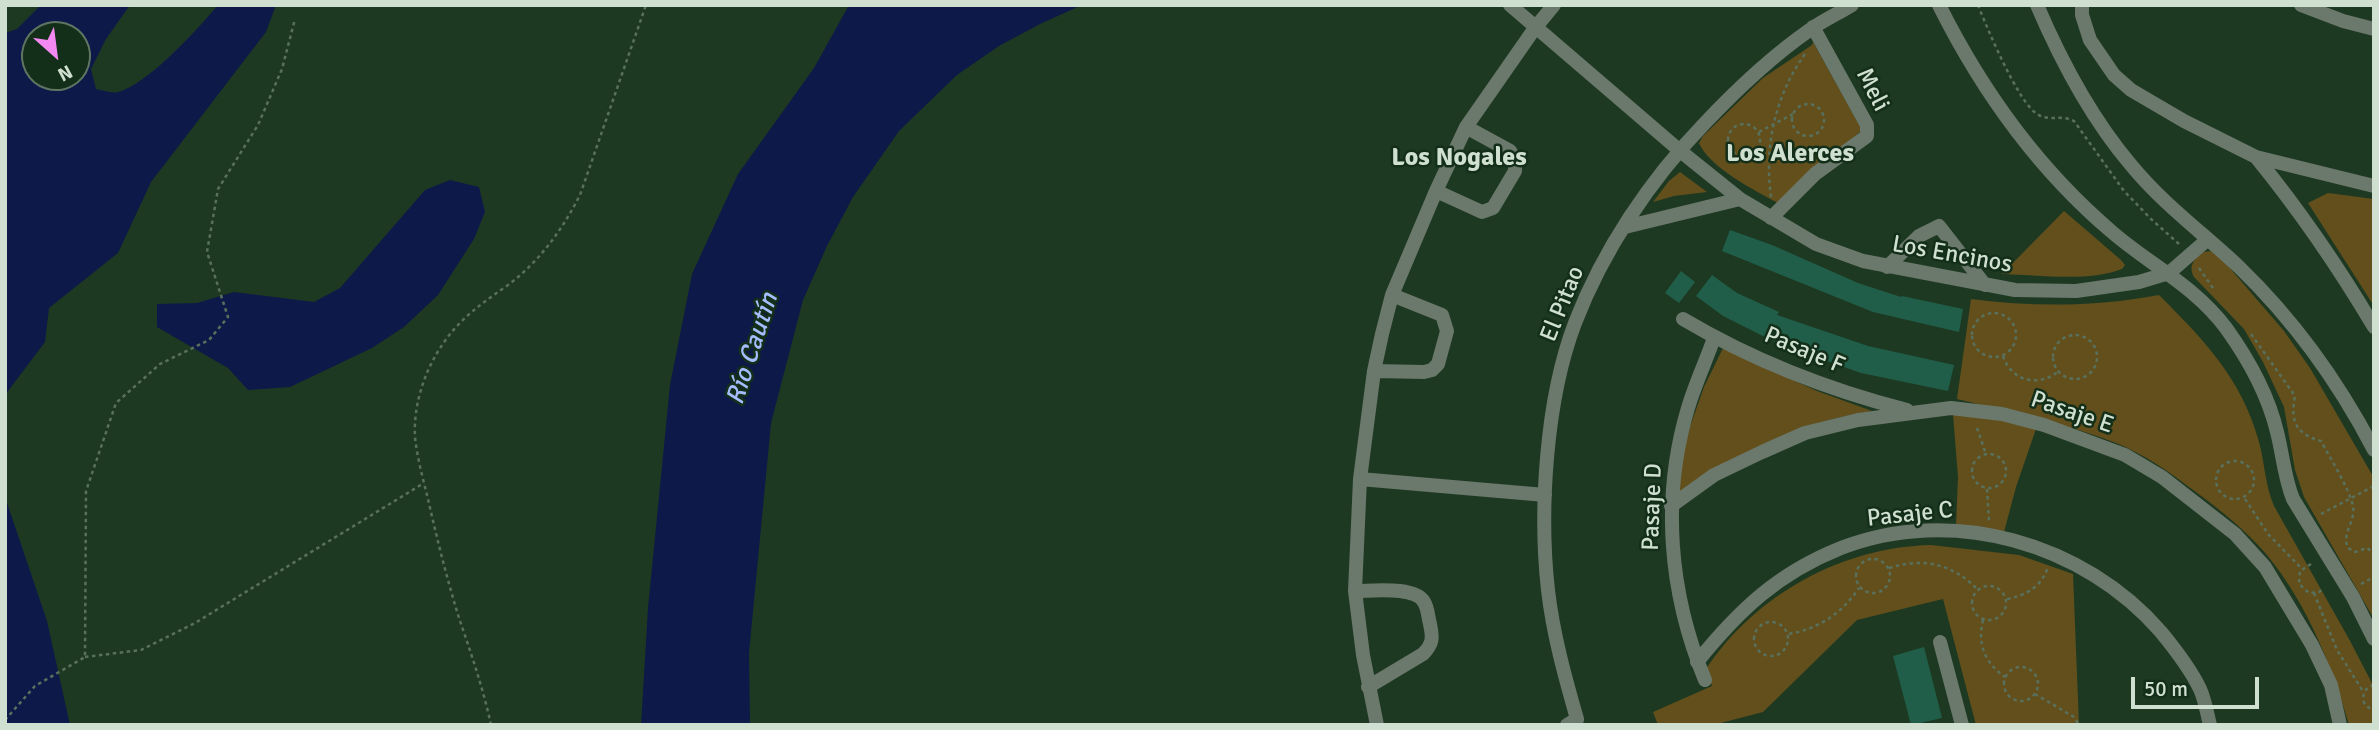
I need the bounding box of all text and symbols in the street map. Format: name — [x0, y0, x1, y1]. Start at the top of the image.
north arrow — [21, 21, 91, 91]
text: N — [53, 59, 76, 86]
street label: Meli — [1849, 63, 1895, 117]
district label: Los Alerces — [1726, 138, 1854, 170]
district label: Los Nogales — [1391, 142, 1527, 174]
street label: Los Encinos — [1890, 230, 2014, 280]
street label: El Pitao — [1535, 262, 1591, 346]
water label: Río Cautín — [720, 289, 786, 409]
street label: Pasaje F — [1760, 321, 1848, 381]
street label: Pasaje E — [2027, 385, 2117, 441]
street label: Pasaje D — [1637, 463, 1669, 551]
street label: Pasaje C — [1866, 496, 1954, 534]
scale bar — [2134, 664, 2262, 708]
text: 50 m — [2144, 676, 2188, 702]

